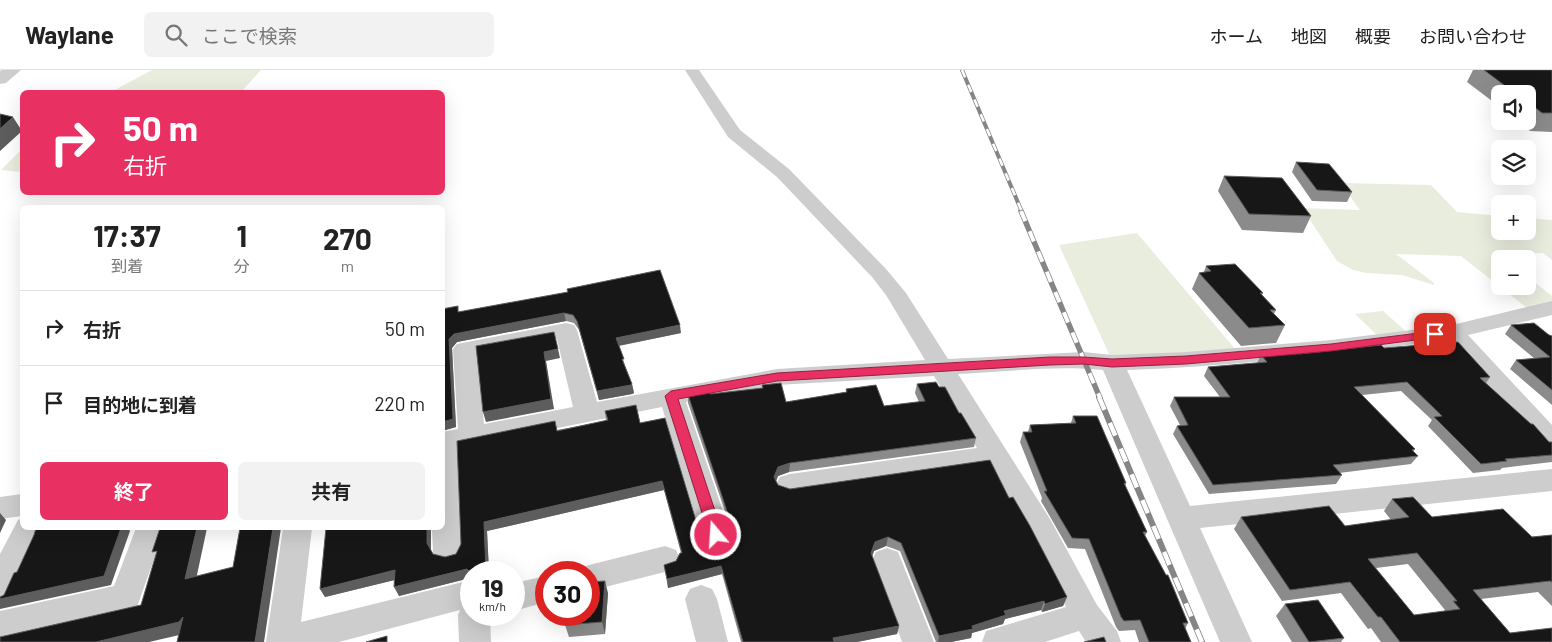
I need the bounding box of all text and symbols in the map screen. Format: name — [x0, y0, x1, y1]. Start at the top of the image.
search box — [144, 12, 494, 57]
text: Waylane — [25, 20, 114, 49]
icon: search — [162, 21, 190, 49]
text: ここで検索 — [202, 24, 297, 47]
text: ホーム — [1210, 25, 1263, 47]
text: 地図 — [1291, 25, 1327, 47]
text: 概要 — [1355, 25, 1391, 47]
text: お問い合わせ — [1419, 25, 1527, 47]
map controls — [1491, 85, 1536, 295]
button: sound — [1491, 85, 1536, 130]
text: 50 m — [123, 106, 198, 148]
icon: right — [40, 110, 105, 175]
button: layers — [1491, 140, 1536, 185]
text: 右折 — [123, 152, 167, 178]
button: + — [1491, 195, 1536, 240]
text: 17:37 — [93, 217, 161, 253]
text: 1 — [237, 217, 247, 253]
text: 270 — [323, 220, 372, 256]
button: − — [1491, 250, 1536, 295]
text: 到着 — [111, 256, 143, 275]
text: 分 — [234, 256, 250, 275]
text: m — [341, 256, 354, 275]
pin — [1414, 313, 1456, 355]
icon: right — [40, 314, 68, 342]
text: 50 m — [385, 317, 425, 340]
text: 右折 — [83, 318, 121, 341]
icon: arrive — [1421, 320, 1449, 348]
icon: arrive — [40, 389, 68, 417]
text: 220 m — [374, 392, 425, 415]
text: 目的地に到着 — [83, 393, 197, 416]
button: 終了 — [40, 462, 228, 520]
button: 共有 — [238, 462, 425, 520]
position arrow — [689, 508, 741, 560]
speed limit sign: 30 — [535, 561, 600, 626]
text: 19 — [481, 572, 504, 602]
text: km/h — [479, 599, 506, 613]

